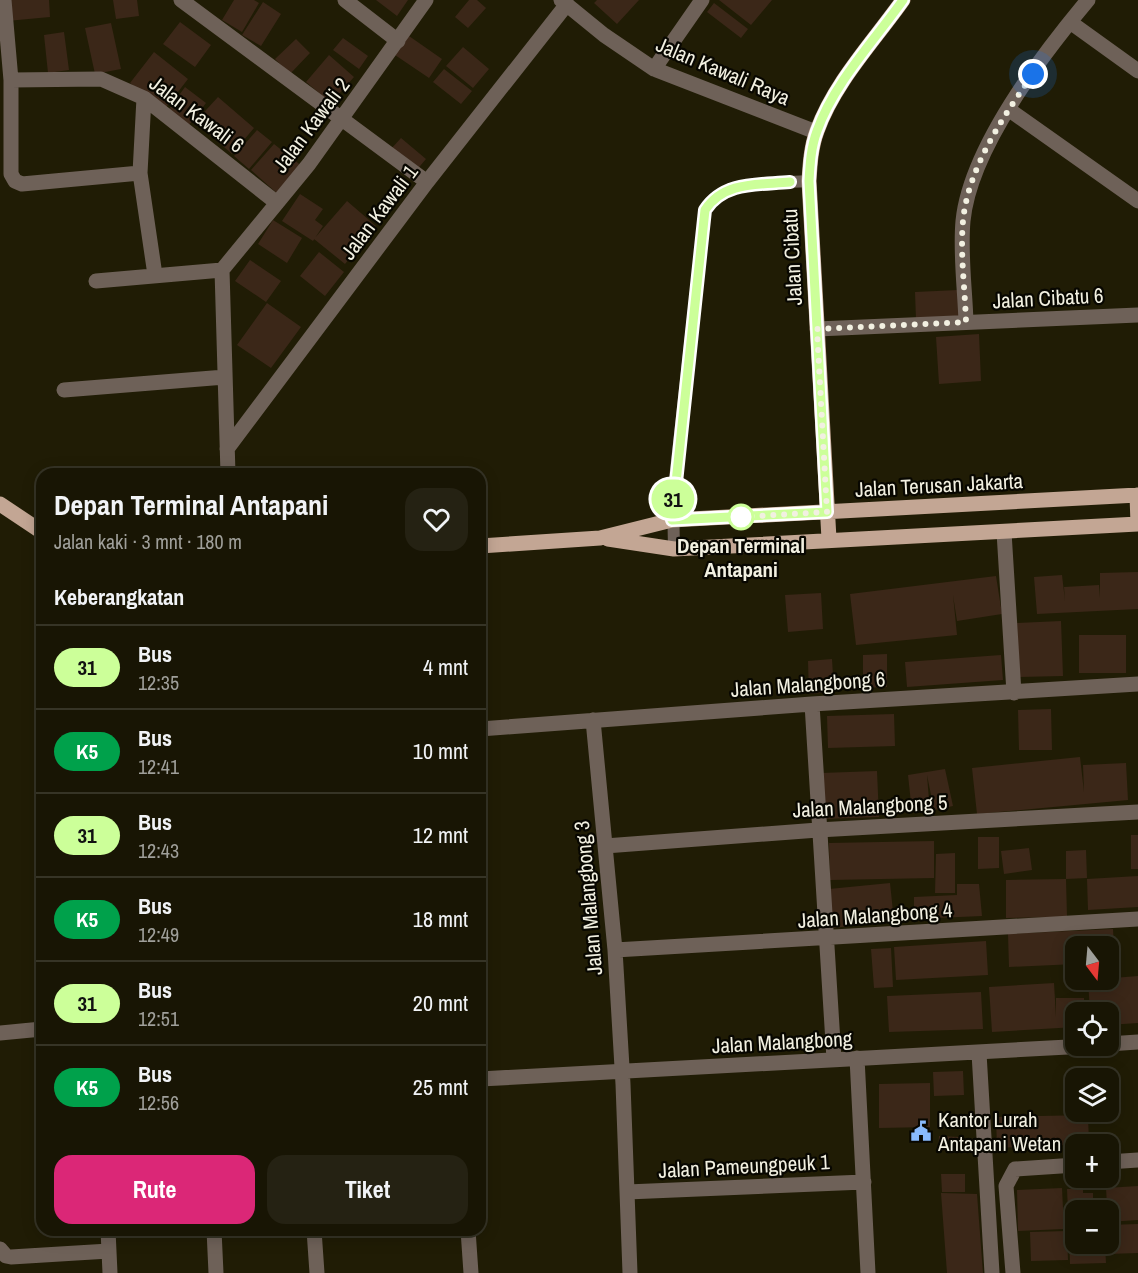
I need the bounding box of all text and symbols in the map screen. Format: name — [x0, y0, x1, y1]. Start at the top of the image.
street label: Jalan Kawali Raya — [652, 30, 795, 112]
your location — [1018, 59, 1048, 89]
street label: Jalan Kawali 6 — [144, 69, 250, 159]
street label: Jalan Kawali 2 — [266, 72, 356, 178]
street label: Jalan Kawali 1 — [334, 158, 425, 265]
street label: Jalan Cibatu — [775, 208, 809, 306]
street label: Jalan Cibatu 6 — [992, 281, 1104, 315]
street label: Jalan Terusan Jakarta — [854, 466, 1024, 504]
line badge: 31 — [646, 480, 700, 518]
text: 31 — [663, 485, 683, 514]
text: Depan Terminal Antapani — [54, 486, 328, 524]
button: heart — [405, 488, 468, 551]
marker: Depan Terminal Antapani — [728, 504, 754, 530]
text: Jalan kaki · 3 mnt · 180 m — [54, 528, 242, 555]
place label: Depan Terminal Antapani — [677, 531, 805, 584]
text: Keberangkatan — [54, 582, 184, 612]
text: Bus — [138, 639, 172, 669]
text: 4 mnt — [423, 652, 468, 682]
text: 31 — [77, 653, 97, 682]
street label: Jalan Malangbong 6 — [730, 664, 886, 704]
text: 12:35 — [138, 669, 179, 696]
text: Bus — [138, 723, 172, 753]
text: 10 mnt — [413, 736, 468, 766]
text: K5 — [76, 737, 98, 766]
text: 12:41 — [138, 753, 179, 780]
street label: Jalan Malangbong 5 — [792, 787, 948, 825]
text: Bus — [138, 807, 172, 837]
street label: Jalan Malangbong 3 — [567, 819, 609, 977]
text: 12 mnt — [413, 820, 468, 850]
text: 31 — [77, 821, 97, 850]
text: 12:43 — [138, 837, 179, 864]
text: Bus — [138, 891, 172, 921]
street label: Jalan Malangbong 4 — [797, 895, 954, 935]
text: 18 mnt — [413, 904, 468, 934]
text: K5 — [76, 905, 98, 934]
text: 12:49 — [138, 921, 179, 948]
north arrow — [1065, 936, 1119, 990]
map controls — [1065, 936, 1119, 1254]
text: Bus — [138, 975, 172, 1005]
text: 20 mnt — [413, 988, 468, 1018]
text: 31 — [77, 989, 97, 1018]
button: locate — [1065, 1002, 1119, 1056]
text: 12:51 — [138, 1005, 179, 1032]
street label: Jalan Malangbong — [711, 1024, 853, 1060]
text: Bus — [138, 1059, 172, 1089]
button: layers — [1065, 1068, 1119, 1122]
text: 25 mnt — [413, 1072, 468, 1102]
text: K5 — [76, 1073, 98, 1102]
text: 12:56 — [138, 1089, 179, 1116]
place label: Kantor Lurah Antapani Wetan — [937, 1105, 1061, 1158]
public building icon: Kantor Lurah Antapani Wetan — [909, 1119, 933, 1143]
button: + — [1065, 1134, 1119, 1188]
street label: Jalan Pameungpeuk 1 — [658, 1147, 831, 1185]
button: Rute — [54, 1155, 255, 1224]
button: Tiket — [267, 1155, 468, 1224]
button: − — [1065, 1200, 1119, 1254]

